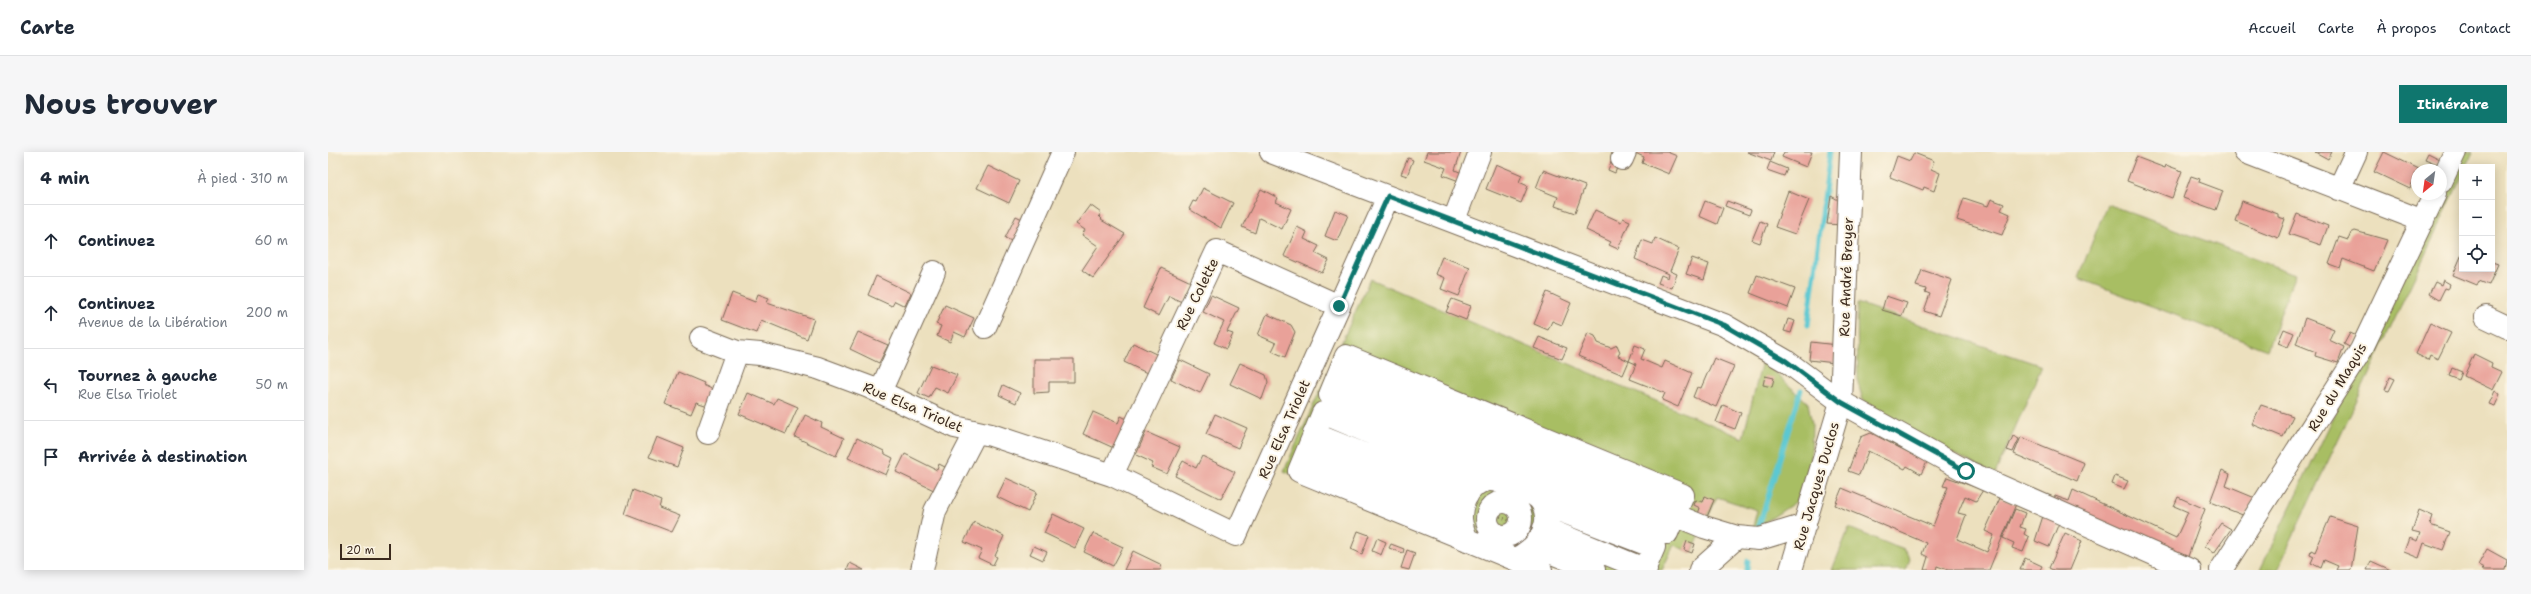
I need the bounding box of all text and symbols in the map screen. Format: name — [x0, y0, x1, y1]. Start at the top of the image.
text: Carte — [20, 15, 75, 40]
text: Accueil — [2248, 19, 2296, 37]
text: Carte — [2318, 19, 2354, 37]
text: À propos — [2376, 19, 2437, 37]
text: Contact — [2459, 19, 2511, 37]
text: Nous trouver — [24, 85, 218, 123]
button: Itinéraire — [2399, 85, 2507, 123]
north arrow — [2411, 164, 2447, 200]
map controls — [2459, 164, 2495, 272]
button: + — [2459, 164, 2495, 200]
text: 4 min — [40, 167, 90, 189]
text: À pied · 310 m — [197, 170, 288, 187]
button: − — [2459, 200, 2495, 236]
street label: Rue André Breyer — [1835, 216, 1857, 337]
icon: ahead — [40, 230, 62, 252]
text: Continuez — [78, 231, 155, 251]
text: 60 m — [255, 232, 288, 249]
button: locate — [2459, 236, 2495, 272]
street label: Rue Colette — [1172, 255, 1222, 333]
text: Continuez — [78, 294, 155, 314]
route end — [1330, 297, 1348, 315]
icon: ahead — [40, 302, 62, 324]
text: 200 m — [246, 304, 288, 321]
text: Avenue de la Libération — [78, 314, 228, 331]
street label: Rue du Maquis — [2303, 339, 2371, 435]
text: Tournez à gauche — [78, 366, 218, 386]
icon: left — [40, 374, 62, 396]
text: 50 m — [255, 376, 288, 393]
street label: Rue Elsa Triolet — [1254, 377, 1314, 481]
street label: Rue Elsa Triolet — [860, 378, 966, 436]
text: Rue Elsa Triolet — [78, 386, 177, 403]
street label: Rue Jacques Duclos — [1789, 420, 1843, 552]
icon: arrive — [40, 446, 62, 468]
text: Arrivée à destination — [78, 447, 247, 467]
route start — [1957, 462, 1975, 480]
scale bar — [340, 542, 391, 561]
text: 20 m — [346, 543, 374, 558]

